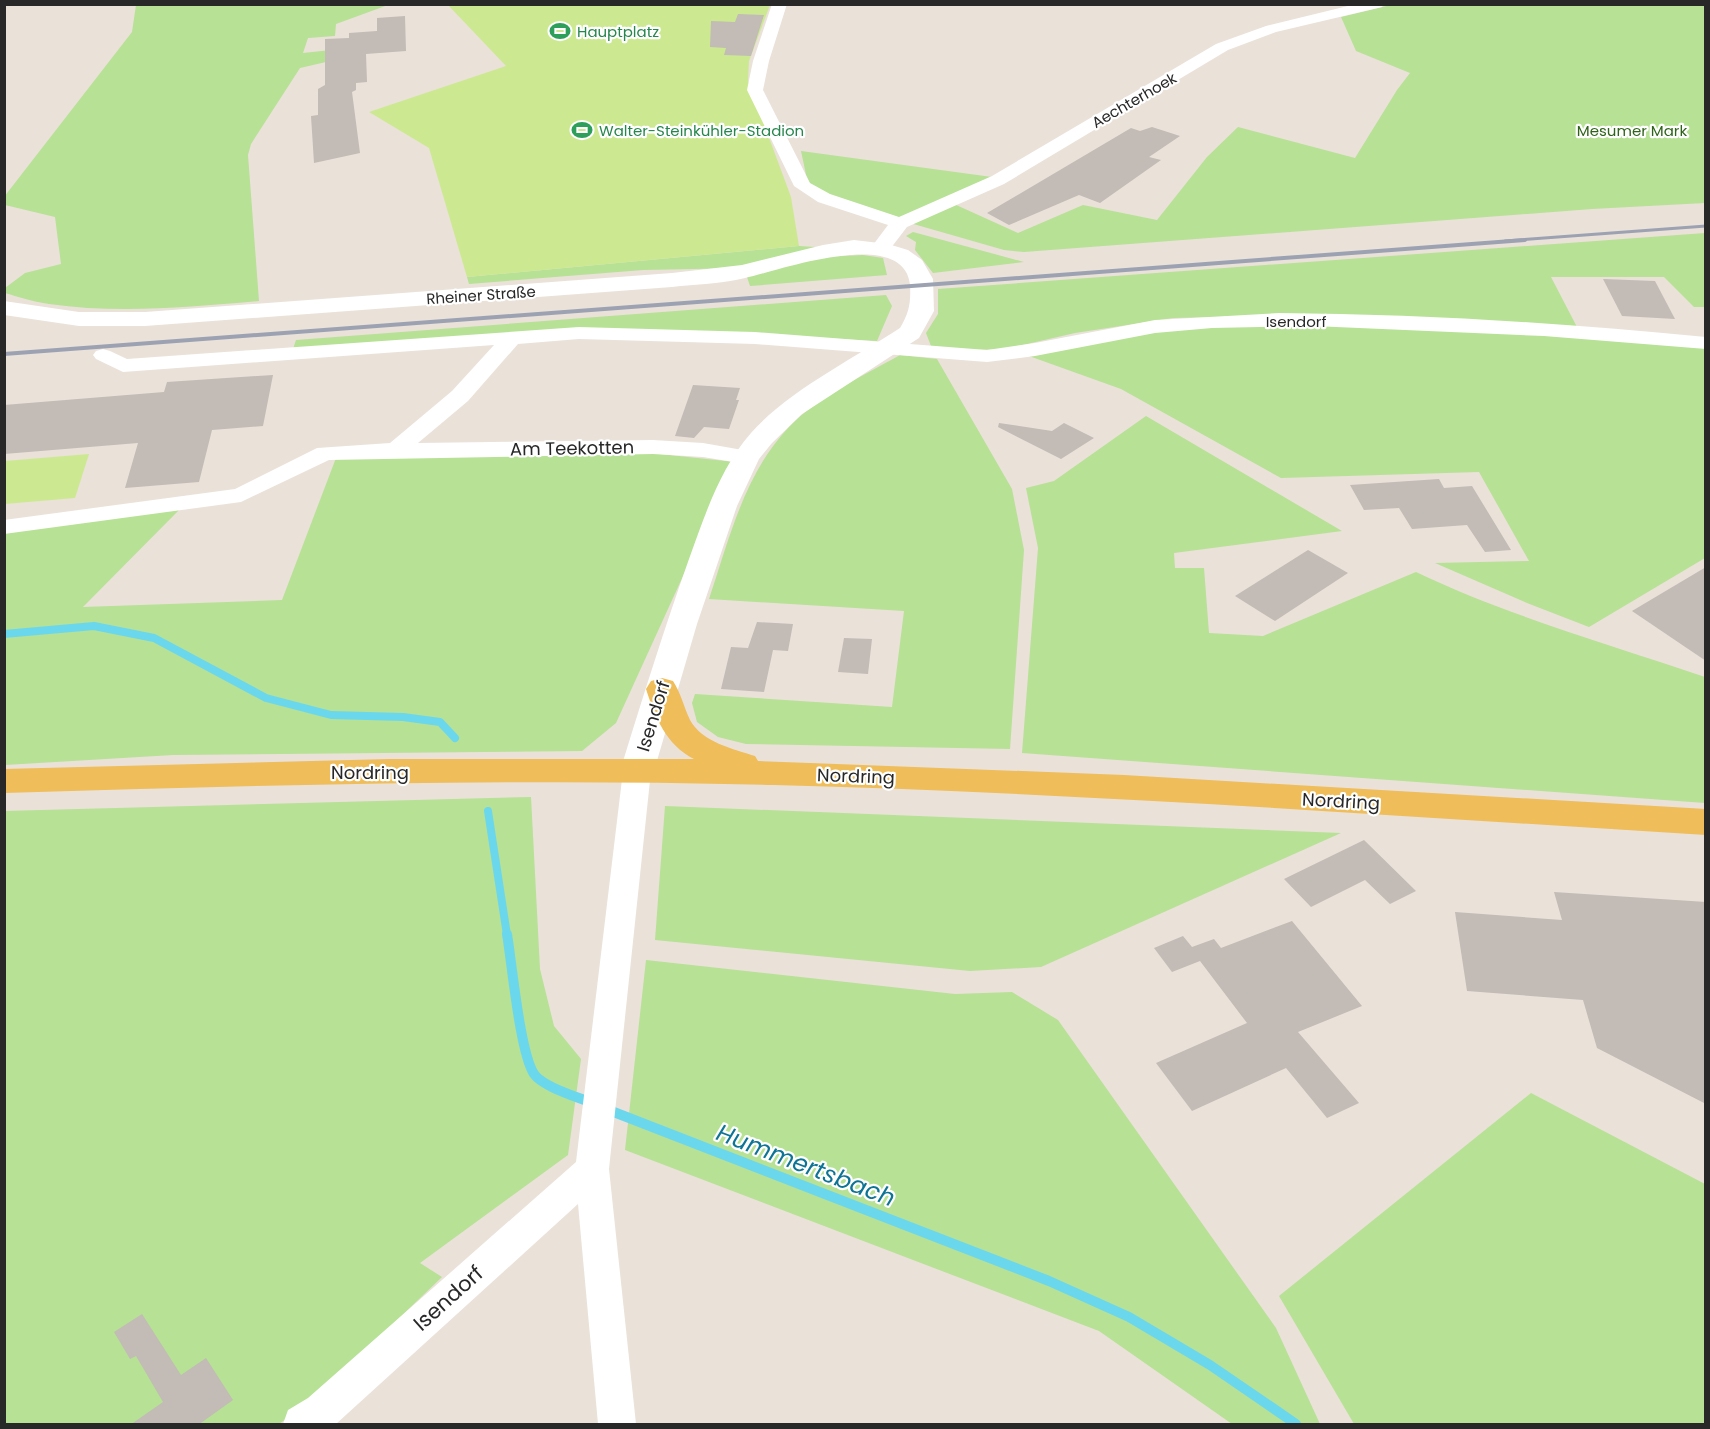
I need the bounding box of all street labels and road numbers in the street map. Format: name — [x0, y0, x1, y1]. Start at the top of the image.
street label: Aechterhoek — [1088, 67, 1180, 133]
street label: Rheiner Straße — [426, 281, 536, 309]
street label: Isendorf — [1266, 311, 1326, 332]
street label: Am Teekotten — [510, 434, 634, 462]
street label: Isendorf — [630, 677, 676, 754]
street label: Nordring — [331, 760, 409, 785]
street label: Nordring — [817, 762, 895, 790]
street label: Nordring — [1301, 786, 1381, 816]
street label: Isendorf — [407, 1259, 489, 1337]

